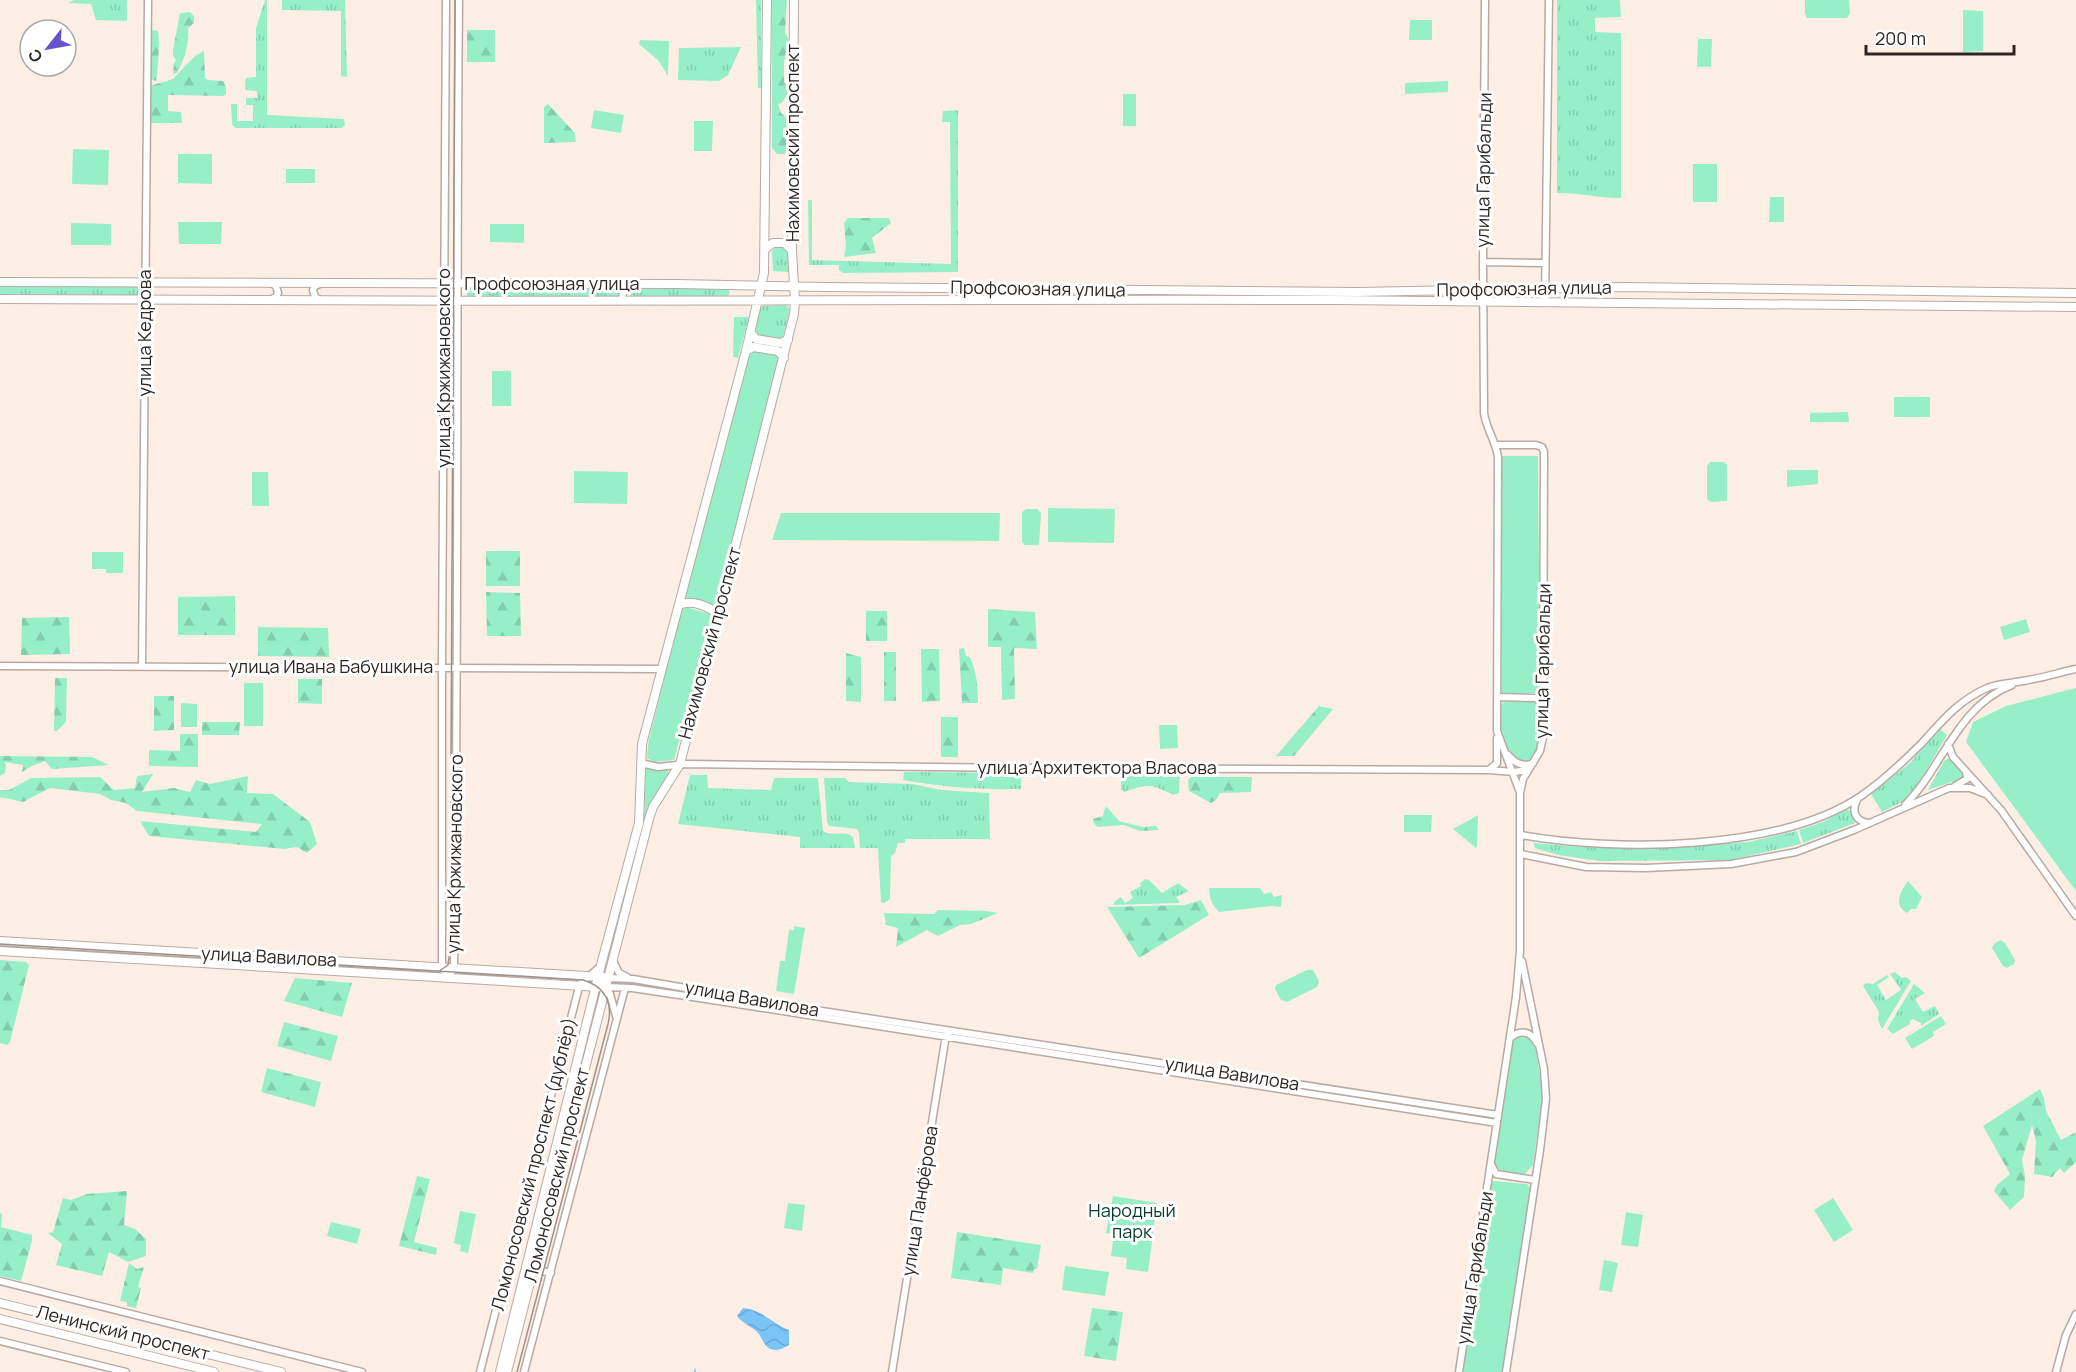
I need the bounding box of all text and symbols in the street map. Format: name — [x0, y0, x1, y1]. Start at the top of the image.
north arrow — [18, 18, 78, 78]
scale bar — [1866, 18, 2014, 56]
text: 200 m — [1875, 26, 1926, 50]
street label: Нахимовский проспект — [780, 44, 804, 242]
text: С — [23, 45, 48, 66]
street label: улица Гарибальди — [1470, 92, 1496, 248]
street label: улица Кржижановского — [431, 268, 455, 468]
street label: улица Кедрова — [132, 270, 156, 396]
street label: Профсоюзная улица — [464, 271, 640, 295]
street label: Профсоюзная улица — [950, 274, 1126, 302]
street label: Профсоюзная улица — [1436, 274, 1612, 302]
street label: Нахимовский проспект — [672, 544, 746, 742]
street label: улица Гарибальди — [1529, 583, 1555, 739]
street label: улица Ивана Бабушкина — [229, 654, 433, 678]
street label: улица Кржижановского — [440, 754, 468, 954]
street label: улица Архитектора Власова — [977, 755, 1217, 779]
street label: улица Вавилова — [201, 940, 338, 972]
street label: улица Вавилова — [683, 974, 821, 1022]
street label: Ломоносовский проспект (дублёр) — [487, 1015, 581, 1313]
street label: улица Вавилова — [1163, 1051, 1301, 1096]
street label: Ломоносовский проспект — [520, 1065, 594, 1285]
street label: улица Панфёрова — [895, 1124, 943, 1278]
street label: улица Гарибальди — [1450, 1189, 1498, 1346]
park label: Народный парк — [1088, 1198, 1176, 1243]
street label: Ленинский проспект — [34, 1299, 212, 1365]

